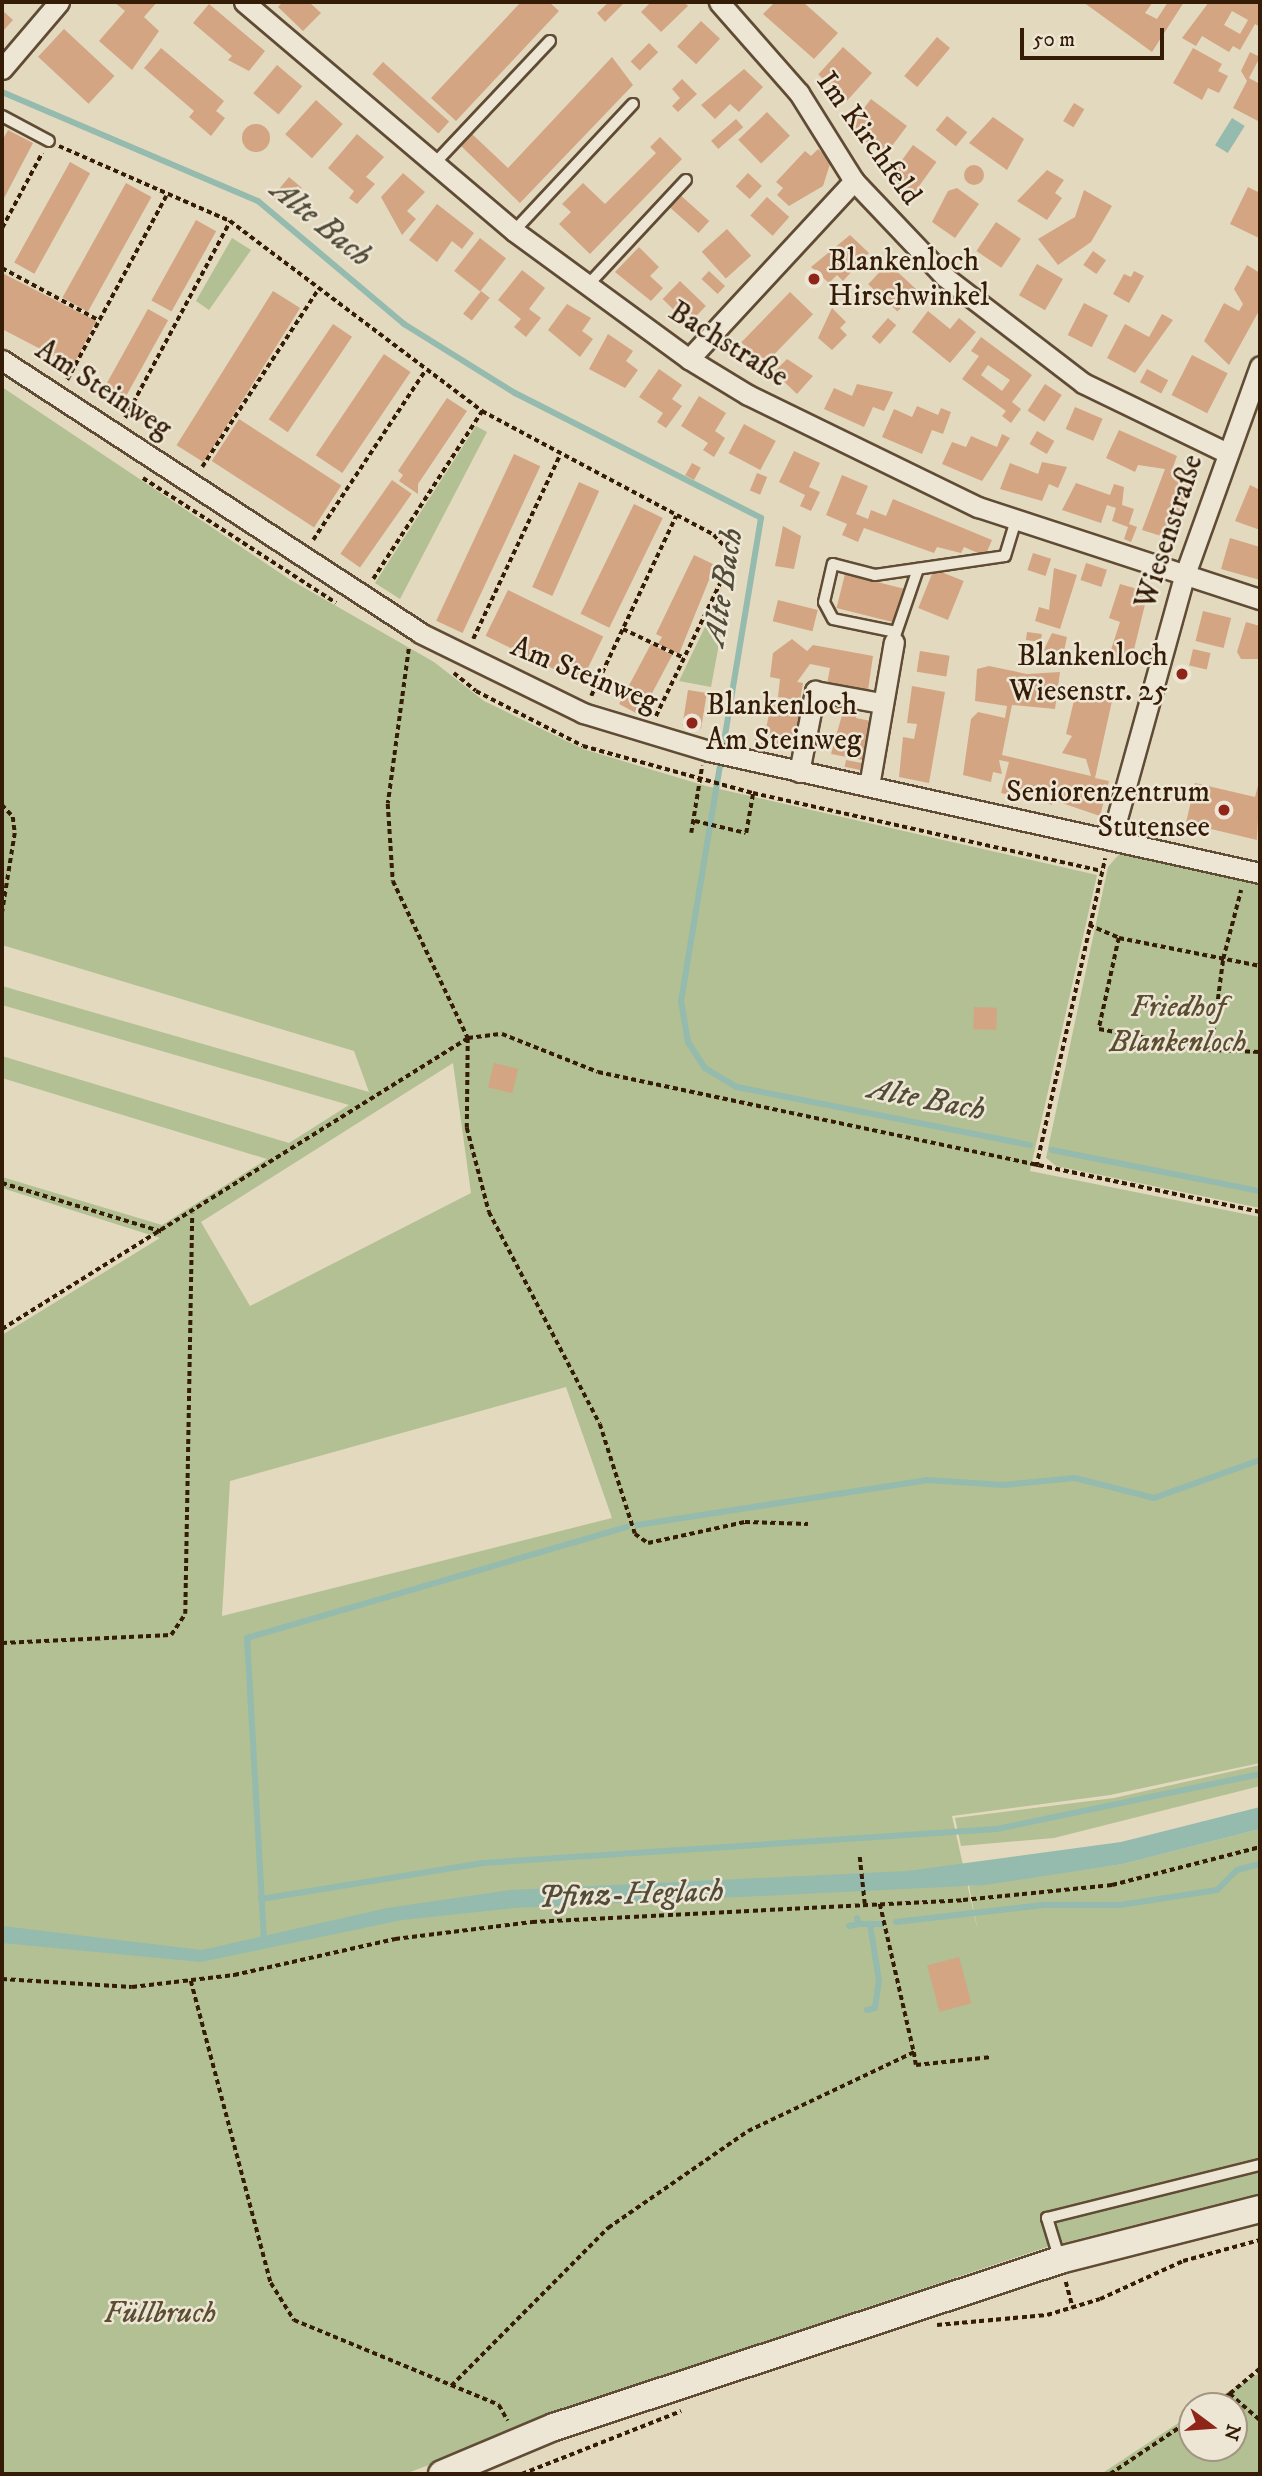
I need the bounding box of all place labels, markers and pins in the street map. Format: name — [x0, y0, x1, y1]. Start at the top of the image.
place label: Blankenloch Hirschwinkel — [828, 244, 989, 314]
marker: Blankenloch Hirschwinkel — [806, 271, 822, 287]
place label: Blankenloch Wiesenstr. 25 — [1009, 639, 1168, 710]
marker: Blankenloch Wiesenstr. 25 — [1174, 666, 1190, 682]
place label: Blankenloch Am Steinweg — [706, 688, 861, 758]
marker: Blankenloch Am Steinweg — [684, 715, 700, 731]
place label: Seniorenzentrum Stutensee — [1006, 775, 1210, 846]
marker: Seniorenzentrum Stutensee — [1216, 802, 1232, 818]

